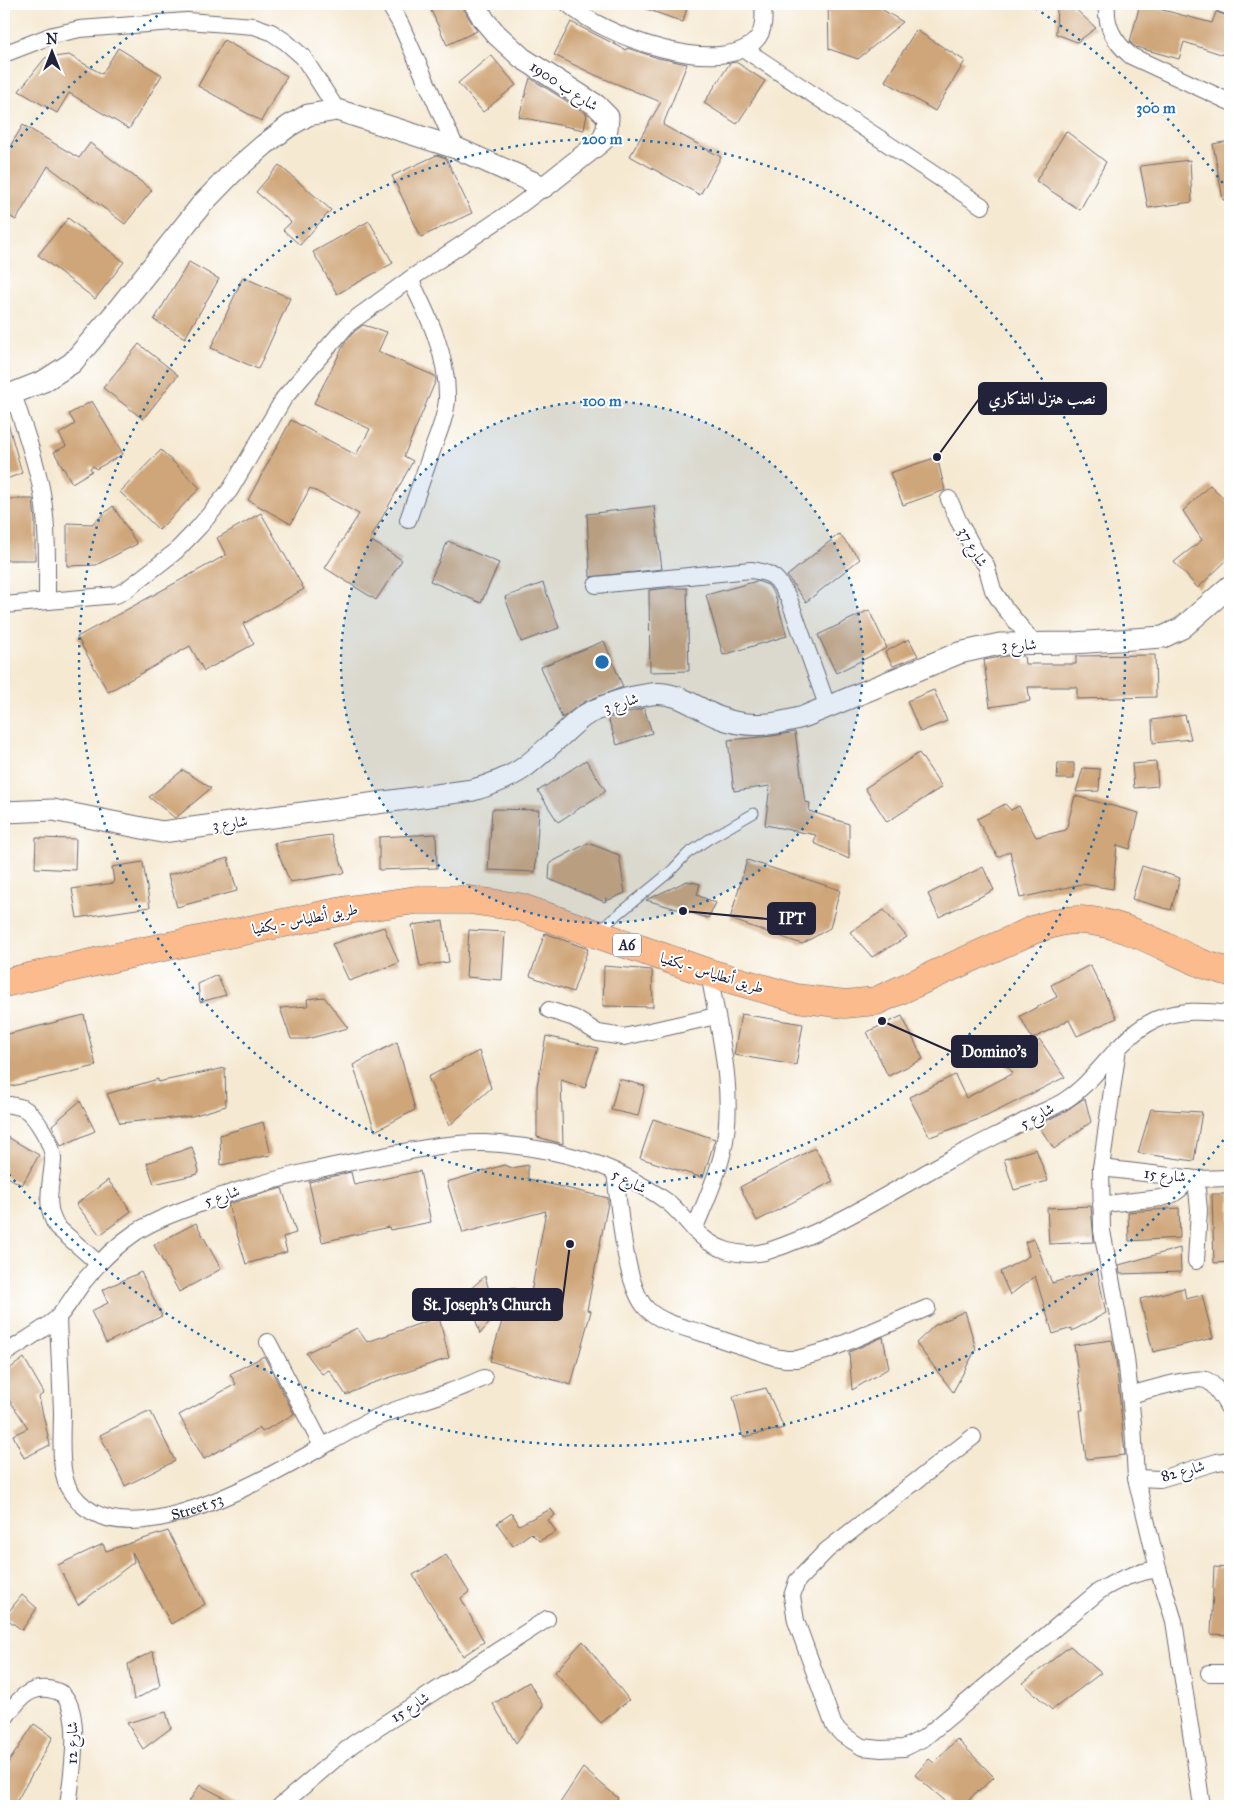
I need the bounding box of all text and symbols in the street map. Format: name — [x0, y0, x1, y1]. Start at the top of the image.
north arrow — [28, 28, 78, 78]
text: N — [46, 31, 58, 48]
street label: شارع ب 1900 — [524, 57, 601, 118]
text: 300 m — [1136, 99, 1176, 118]
text: 200 m — [582, 130, 623, 148]
callout: نصب هنزل التذكاري — [979, 383, 1106, 414]
text: نصب هنزل التذكاري — [989, 389, 1095, 412]
text: 100 m — [582, 392, 622, 410]
street label: شارع 37 — [951, 524, 992, 572]
street label: شارع 3 — [1001, 635, 1037, 659]
centre of rings — [593, 653, 611, 671]
street label: شارع 3 — [601, 689, 642, 721]
street label: شارع 3 — [211, 812, 249, 838]
street label: طريق أنطلياس - بكفيا — [250, 898, 360, 939]
callout: IPT — [768, 903, 815, 934]
text: IPT — [778, 909, 806, 928]
road number: A6 — [613, 934, 641, 956]
street label: طريق أنطلياس - بكفيا — [658, 947, 767, 998]
callout: Domino's — [952, 1036, 1037, 1067]
text: Domino's — [961, 1042, 1027, 1061]
street label: شارع 5 — [1017, 1099, 1059, 1136]
street label: شارع 15 — [1143, 1164, 1187, 1190]
street label: شارع 5 — [607, 1165, 649, 1201]
street label: شارع 5 — [202, 1182, 243, 1214]
callout: St. Joseph's Church — [413, 1289, 562, 1320]
text: St. Joseph's Church — [423, 1295, 551, 1315]
street label: شارع 82 — [1159, 1457, 1208, 1489]
street label: Street 53 — [169, 1490, 225, 1524]
street label: شارع 15 — [387, 1688, 435, 1729]
street label: شارع 12 — [63, 1722, 85, 1765]

